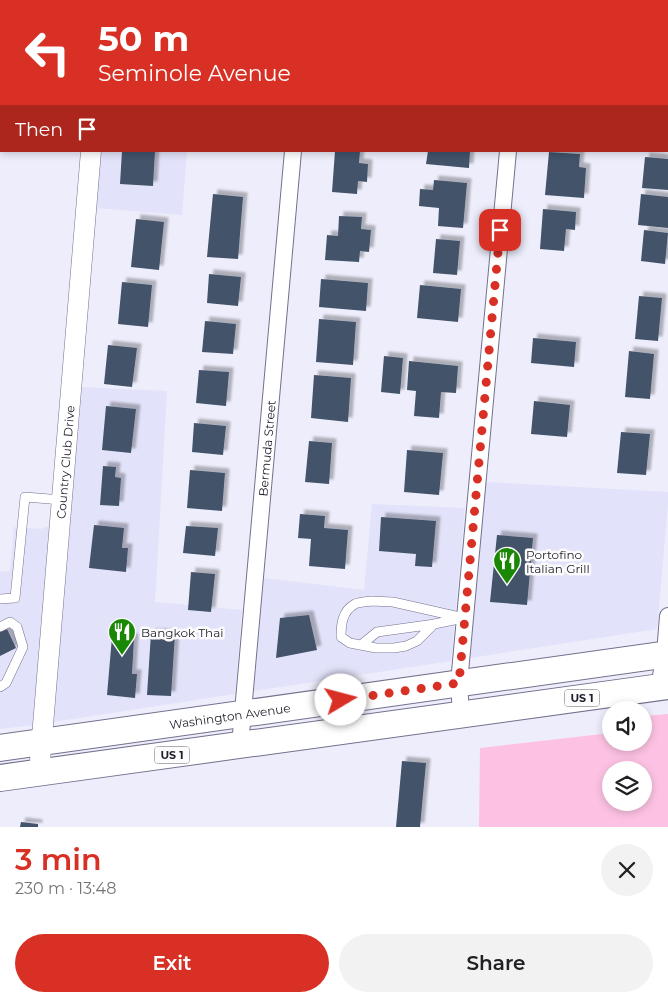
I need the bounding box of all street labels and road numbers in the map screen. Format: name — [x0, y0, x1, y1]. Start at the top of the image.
street label: Bermuda Street — [255, 399, 278, 497]
street label: Country Club Drive — [53, 405, 77, 519]
road number: US 1 — [564, 690, 600, 706]
street label: Washington Avenue — [168, 700, 291, 732]
road number: US 1 — [154, 746, 190, 764]

